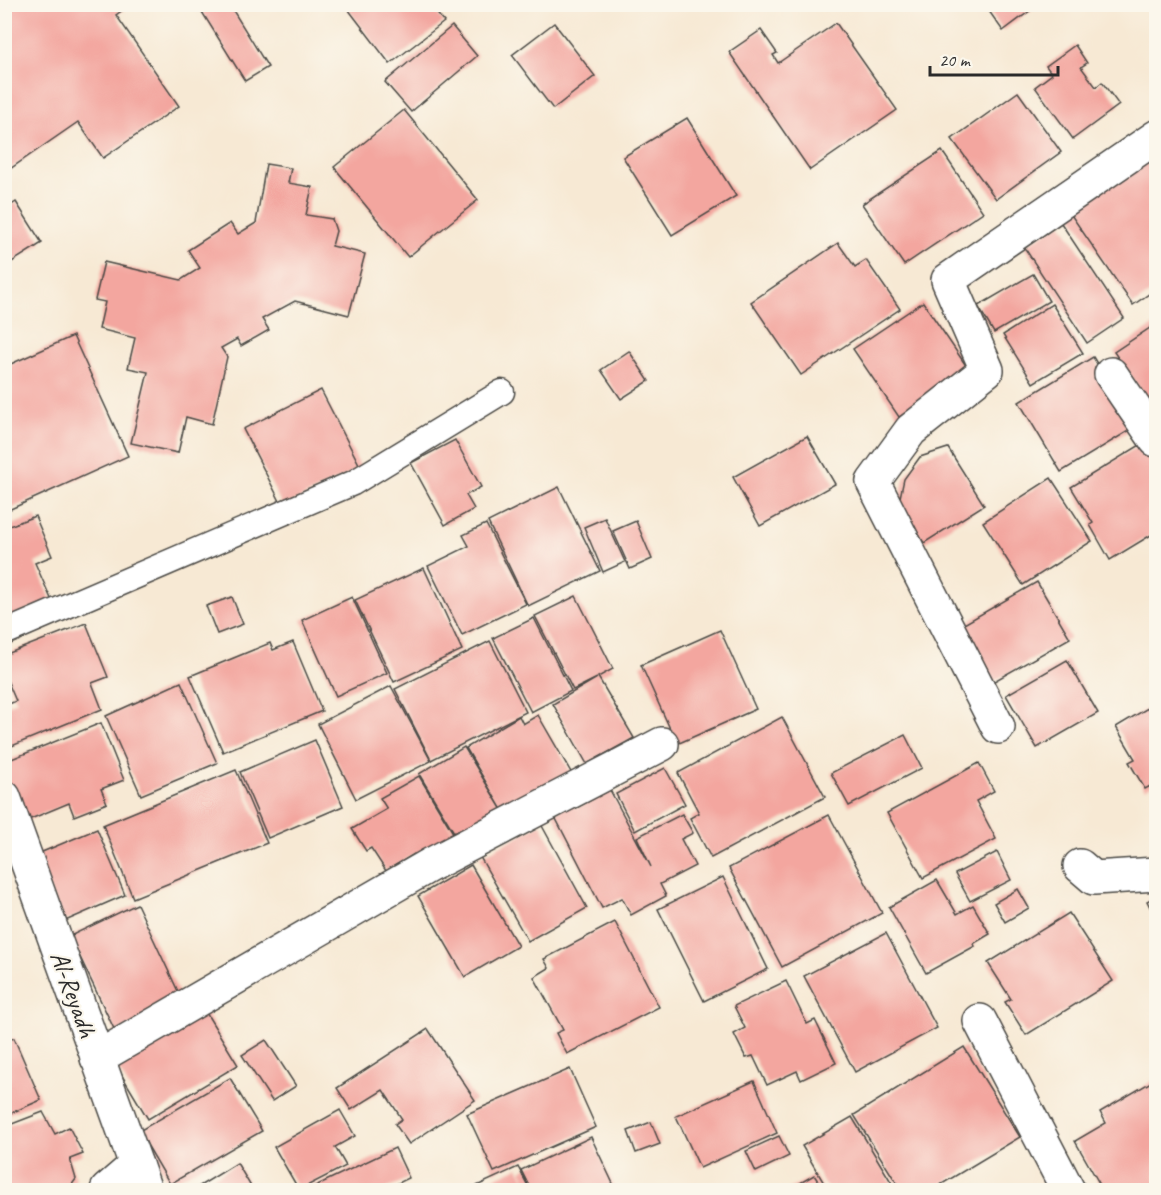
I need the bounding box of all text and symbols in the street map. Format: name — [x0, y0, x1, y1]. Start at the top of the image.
scale bar — [930, 39, 1058, 77]
text: 20 m — [939, 49, 972, 71]
street label: Al-Reyadh — [43, 947, 105, 1043]

